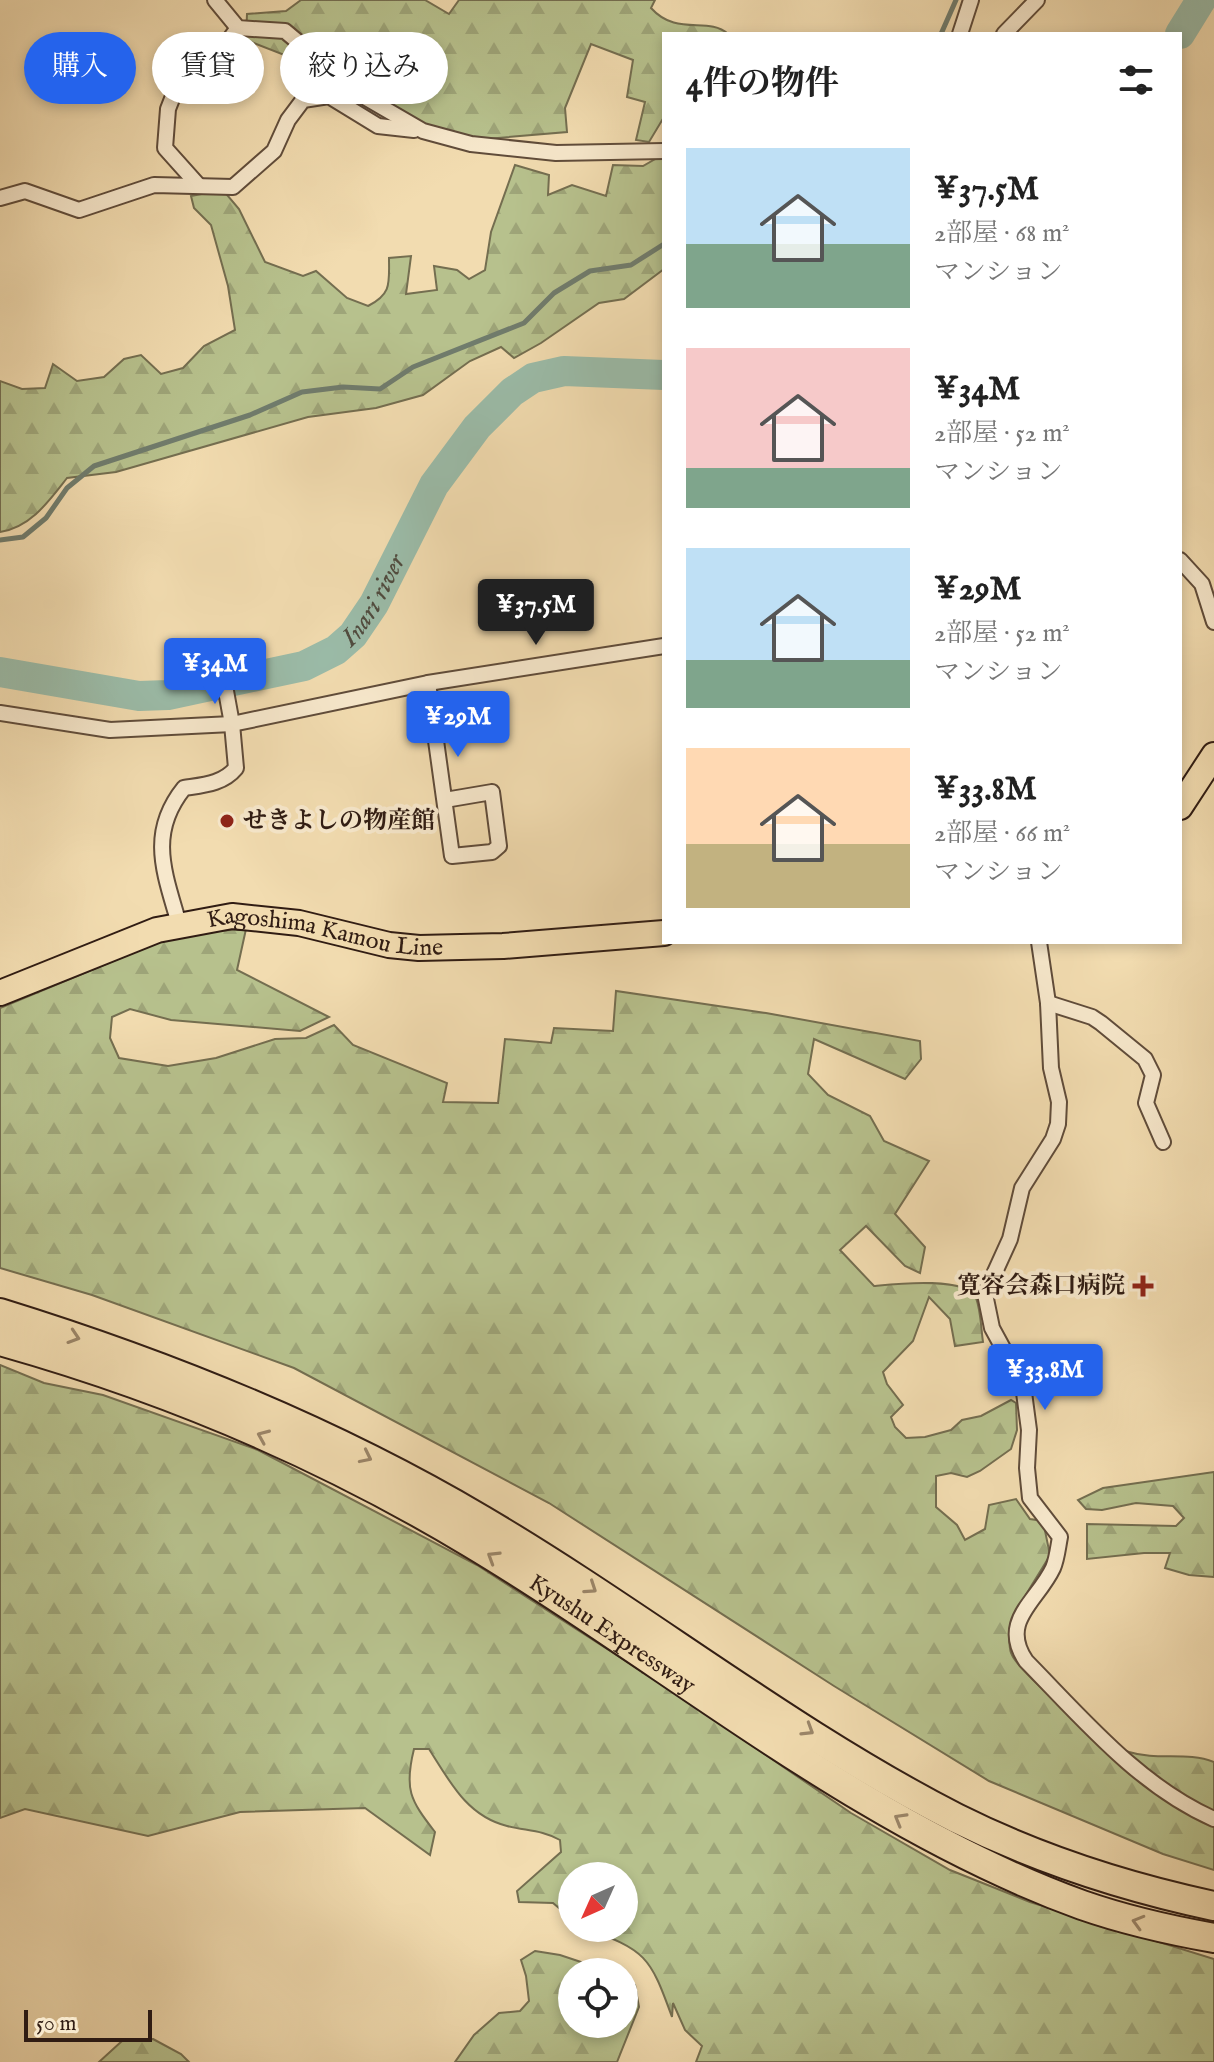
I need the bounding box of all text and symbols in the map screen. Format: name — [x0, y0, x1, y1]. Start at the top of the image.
chip: 購入 — [24, 32, 136, 104]
chip: 賃貸 — [152, 32, 264, 104]
chip: 絞り込み — [280, 32, 448, 104]
icon: filters — [1114, 58, 1158, 102]
text: 4件の物件 — [686, 63, 839, 106]
text: ¥37.5M — [934, 168, 1039, 211]
icon: home — [750, 180, 846, 276]
text: 2部屋 · 68 m² — [934, 217, 1069, 250]
text: マンション — [934, 256, 1063, 289]
text: ¥34M — [934, 368, 1020, 411]
icon: home — [750, 380, 846, 476]
text: 2部屋 · 52 m² — [934, 417, 1070, 450]
text: マンション — [934, 456, 1063, 489]
water label: Inari river — [334, 548, 413, 655]
text: ¥29M — [934, 568, 1022, 611]
pin: ¥37.5M — [471, 579, 601, 647]
icon: home — [750, 580, 846, 676]
text: ¥37.5M — [496, 588, 576, 621]
text: 2部屋 · 52 m² — [934, 617, 1070, 650]
pin: ¥34M — [168, 638, 262, 706]
text: ¥34M — [182, 647, 248, 680]
text: マンション — [934, 656, 1063, 689]
pin: ¥29M — [411, 691, 505, 759]
text: ¥29M — [425, 700, 491, 733]
text: ¥33.8M — [934, 768, 1037, 811]
icon: home — [750, 780, 846, 876]
place label: せきよしの物産館 — [243, 806, 435, 837]
marker: せきよしの物産館 — [218, 812, 236, 830]
text: 2部屋 · 66 m² — [934, 817, 1070, 850]
text: マンション — [934, 856, 1063, 889]
street label: Kagoshima Kamou Line — [204, 900, 443, 963]
place label: 寛容会森口病院 — [957, 1271, 1125, 1302]
marker: 寛容会森口病院 — [1132, 1275, 1154, 1297]
one-way arrow — [67, 1327, 81, 1343]
pin: ¥33.8M — [980, 1344, 1110, 1412]
text: ¥33.8M — [1006, 1353, 1084, 1386]
one-way arrow — [257, 1430, 271, 1446]
one-way arrow — [358, 1447, 373, 1463]
one-way arrow — [487, 1551, 502, 1566]
street label: Kyushu Expressway — [523, 1567, 702, 1701]
one-way arrow — [582, 1578, 596, 1593]
one-way arrow — [799, 1720, 814, 1736]
one-way arrow — [894, 1813, 909, 1829]
north arrow — [558, 1862, 638, 1942]
map controls — [558, 1862, 638, 2038]
one-way arrow — [1131, 1915, 1145, 1931]
button: locate — [558, 1958, 638, 2038]
scale bar — [24, 2006, 152, 2042]
text: 50 m — [36, 2010, 77, 2038]

